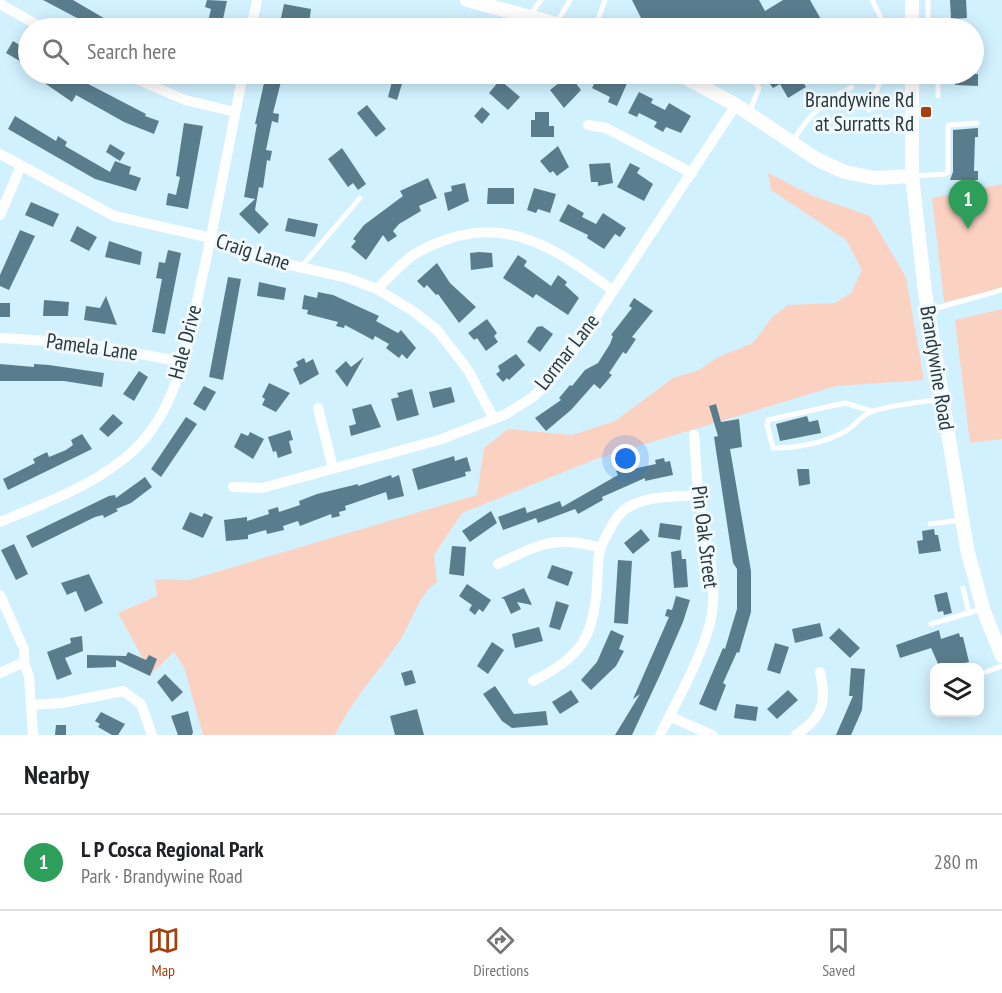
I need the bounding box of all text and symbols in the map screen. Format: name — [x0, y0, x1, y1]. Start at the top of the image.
search box — [18, 18, 984, 84]
icon: search — [39, 35, 72, 68]
text: Search here — [87, 37, 176, 65]
place label: Brandywine Rd at Surratts Rd — [805, 86, 914, 137]
marker: Brandywine Rd at Surratts Rd — [919, 105, 933, 119]
pin: 1 — [948, 180, 988, 229]
street label: Craig Lane — [213, 227, 294, 276]
street label: Hale Drive — [162, 302, 207, 382]
street label: Brandywine Road — [914, 304, 961, 432]
street label: Lormar Lane — [528, 308, 605, 395]
street label: Pamela Lane — [45, 327, 140, 366]
your location — [611, 444, 640, 473]
street label: Pin Oak Street — [686, 484, 725, 590]
map controls — [930, 663, 984, 717]
button: layers — [930, 663, 984, 717]
text: Nearby — [24, 758, 89, 791]
text: L P Cosca Regional Park — [81, 835, 264, 863]
text: 1 — [39, 849, 48, 875]
text: 280 m — [934, 849, 978, 875]
text: Park · Brandywine Road — [81, 863, 243, 889]
tab: Map — [147, 924, 180, 980]
tab: Directions — [473, 924, 529, 980]
tab: Saved — [822, 924, 855, 980]

